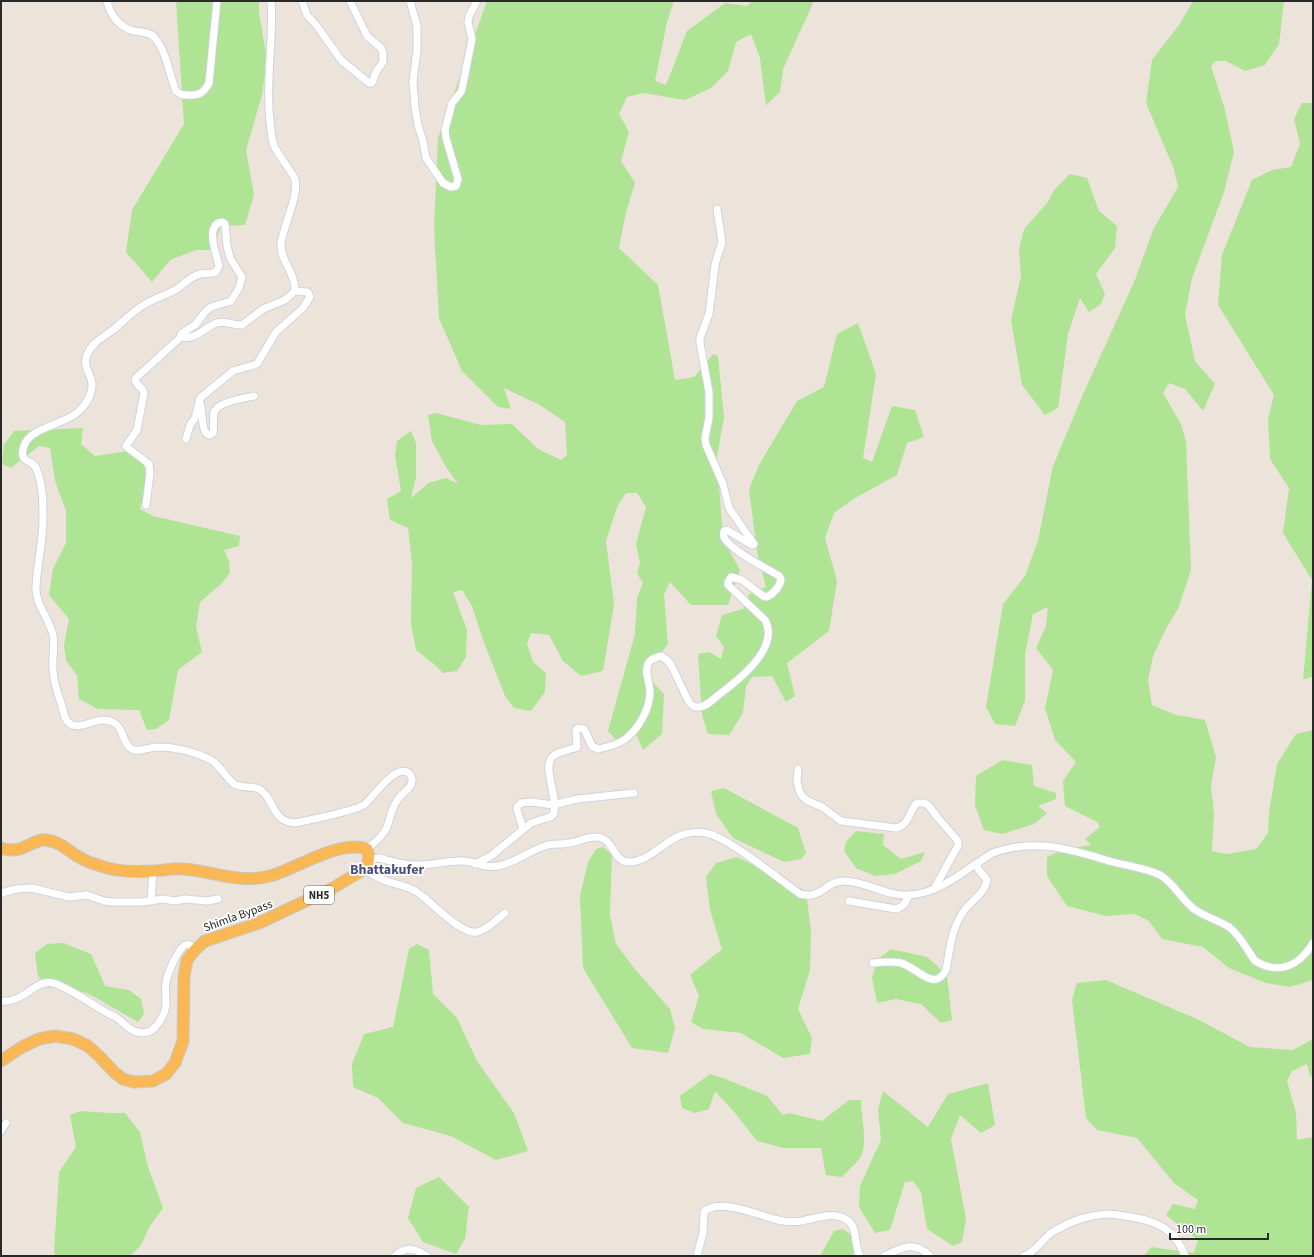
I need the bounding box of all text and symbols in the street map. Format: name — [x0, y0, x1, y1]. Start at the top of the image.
district label: Bhattakufer — [350, 860, 424, 880]
road number: NH5 — [304, 886, 334, 904]
street label: Shimla Bypass — [201, 896, 275, 936]
scale bar — [1170, 1215, 1268, 1241]
text: 100 m — [1176, 1221, 1206, 1238]

